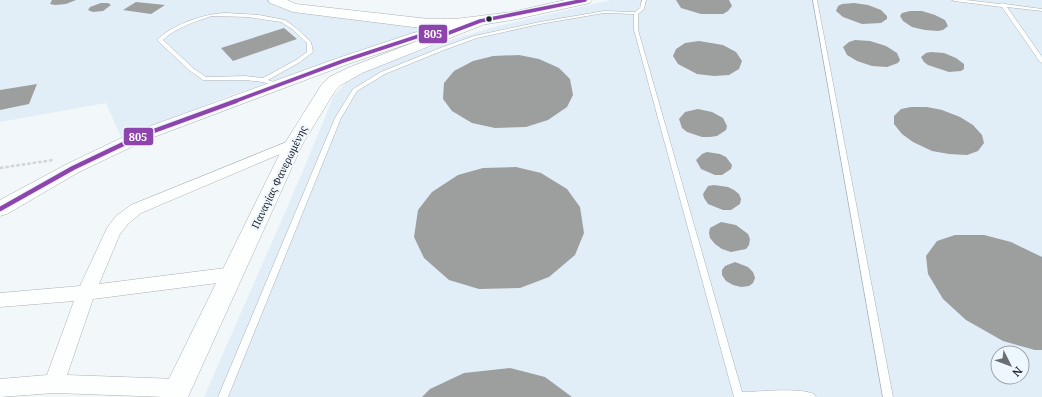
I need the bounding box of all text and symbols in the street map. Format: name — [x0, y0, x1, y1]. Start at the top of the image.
unlabelled marker — [484, 14, 494, 24]
line badge: 805 — [418, 24, 448, 44]
text: 805 — [424, 26, 442, 41]
street label: Παναγίας Φανερωμένης — [248, 123, 310, 231]
line badge: 805 — [123, 127, 154, 146]
text: 805 — [129, 129, 147, 144]
north arrow — [990, 345, 1030, 385]
text: N — [1009, 364, 1026, 381]

